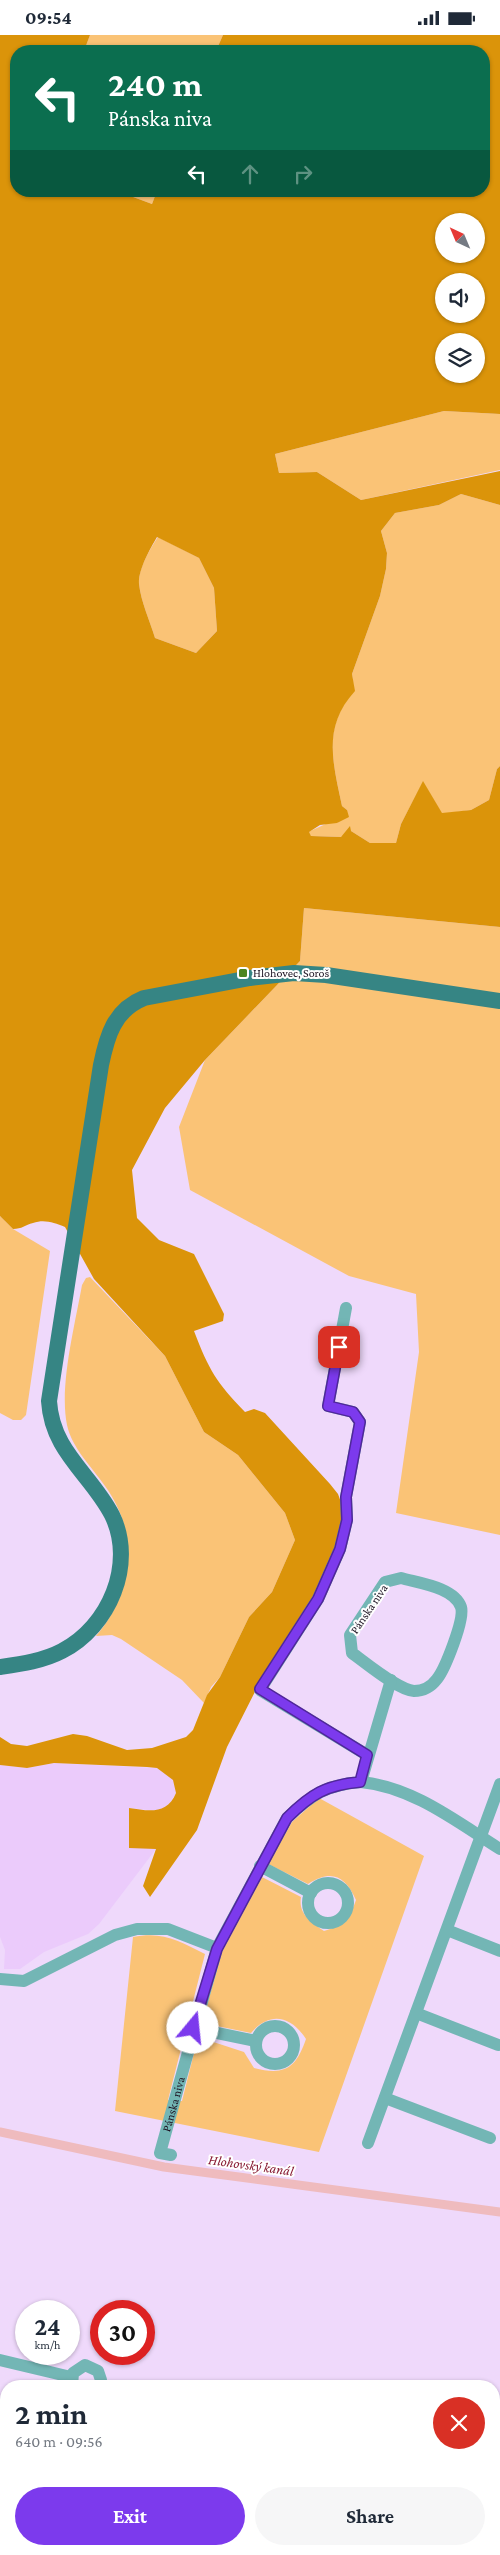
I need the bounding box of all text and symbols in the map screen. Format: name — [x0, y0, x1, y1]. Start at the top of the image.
text: 09:54 — [25, 7, 72, 28]
icon: left — [25, 65, 90, 130]
text: 240 m — [108, 65, 202, 104]
text: Pánska niva — [108, 106, 212, 131]
icon: left — [183, 160, 211, 188]
icon: ahead — [236, 160, 264, 188]
icon: right — [289, 160, 317, 188]
north arrow — [435, 213, 485, 263]
map controls — [435, 213, 485, 383]
button: sound — [435, 273, 485, 323]
button: layers — [435, 333, 485, 383]
place label: Hlohovec, Soroš — [253, 966, 330, 980]
marker: Hlohovec, Soroš — [237, 967, 249, 979]
pin — [318, 1326, 360, 1368]
icon: arrive — [325, 1333, 353, 1361]
street label: Pánska niva — [347, 1581, 391, 1636]
position arrow — [166, 2001, 218, 2053]
street label: Pánska niva — [159, 2074, 188, 2133]
water label: Hlohovský kanál — [207, 2151, 295, 2179]
speed limit sign: 30 — [90, 2300, 155, 2365]
text: 24 — [34, 2313, 61, 2340]
text: km/h — [35, 2338, 60, 2352]
text: 2 min — [15, 2397, 87, 2430]
button: close — [433, 2397, 485, 2449]
text: 640 m · 09:56 — [15, 2433, 103, 2450]
button: Exit — [15, 2487, 245, 2545]
button: Share — [255, 2487, 485, 2545]

